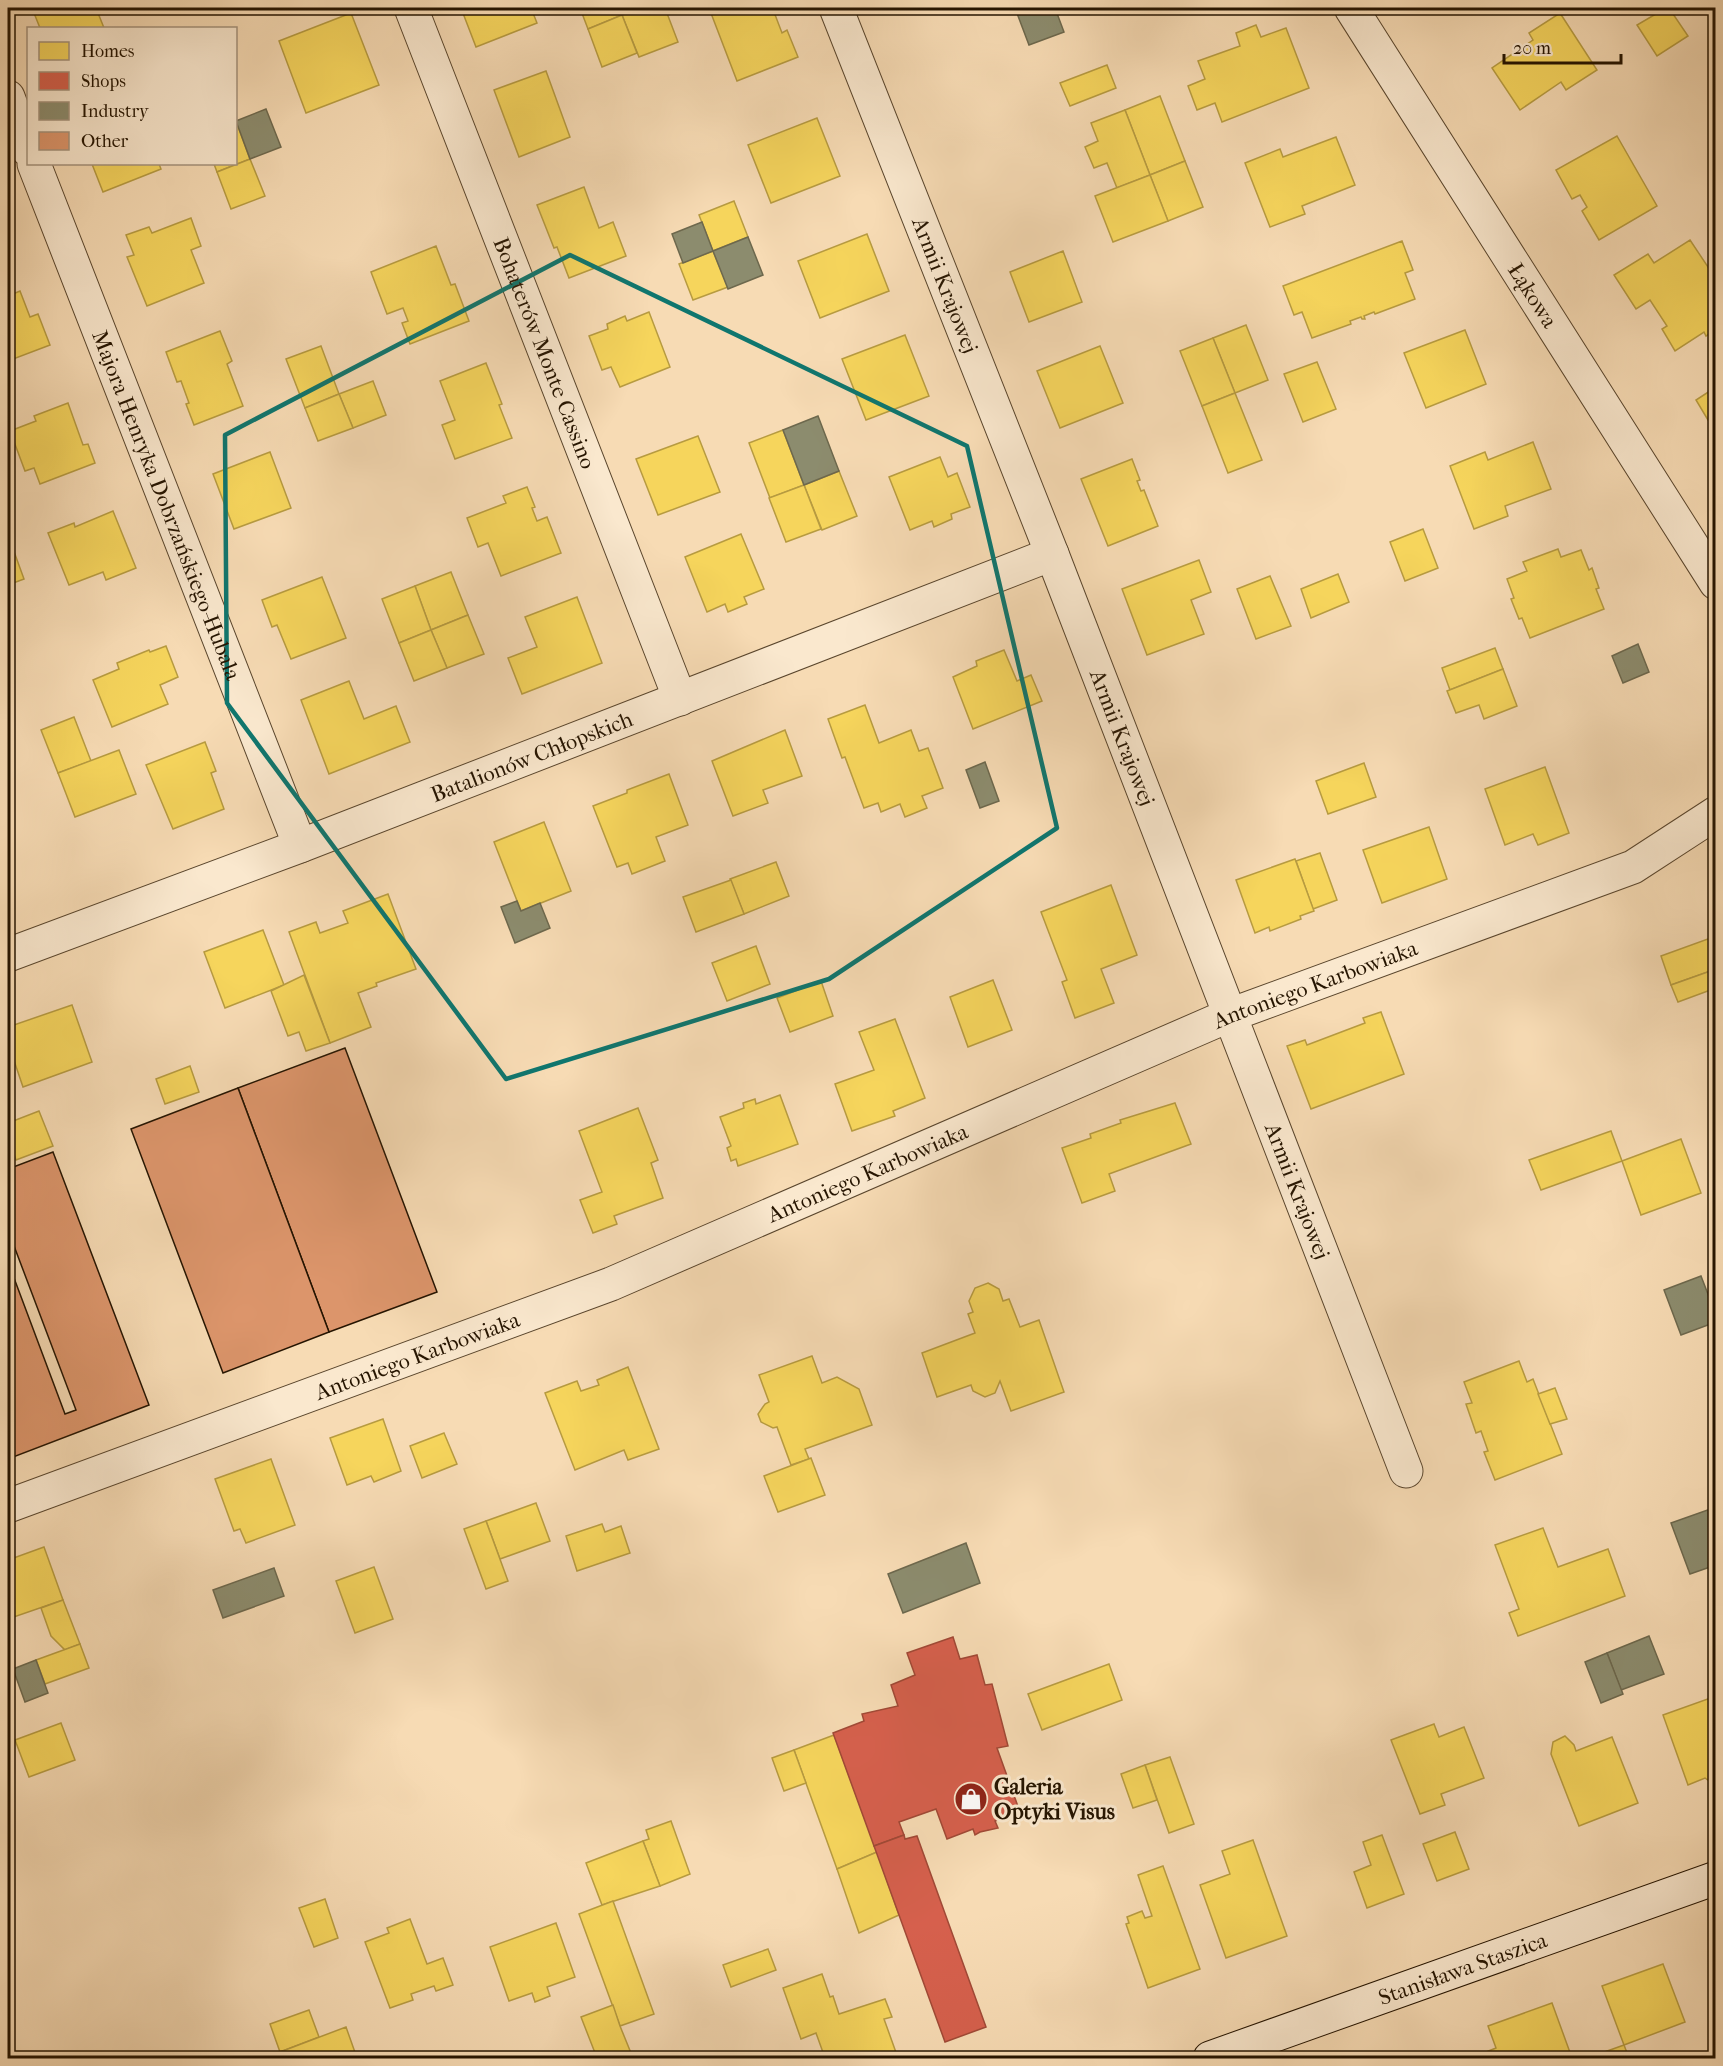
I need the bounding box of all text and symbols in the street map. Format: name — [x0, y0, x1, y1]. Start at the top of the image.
legend — [27, 27, 237, 165]
scale bar — [1504, 27, 1621, 65]
text: 20 m — [1513, 38, 1551, 59]
text: Homes — [81, 41, 135, 62]
text: Shops — [81, 71, 126, 92]
text: Industry — [81, 101, 150, 122]
text: Other — [81, 131, 129, 152]
street label: Armii Krajowej — [906, 213, 983, 357]
street label: Bohaterów Monte Cassino — [488, 234, 601, 473]
street label: Łąkowa — [1502, 258, 1563, 333]
street label: Majora Henryka Dobrzańskiego-Hubala — [86, 327, 246, 685]
street label: Armii Krajowej — [1084, 665, 1160, 810]
street label: Batalionów Chłopskich — [427, 706, 637, 808]
street label: Antoniego Karbowiaka — [1208, 935, 1422, 1035]
street label: Antoniego Karbowiaka — [763, 1118, 973, 1229]
street label: Armii Krajowej — [1259, 1119, 1335, 1263]
street label: Antoniego Karbowiaka — [311, 1307, 524, 1406]
place label: Galeria Optyki Visus — [994, 1774, 1115, 1825]
shop icon: Galeria Optyki Visus — [953, 1781, 989, 1817]
street label: Stanisława Staszica — [1375, 1927, 1551, 2011]

